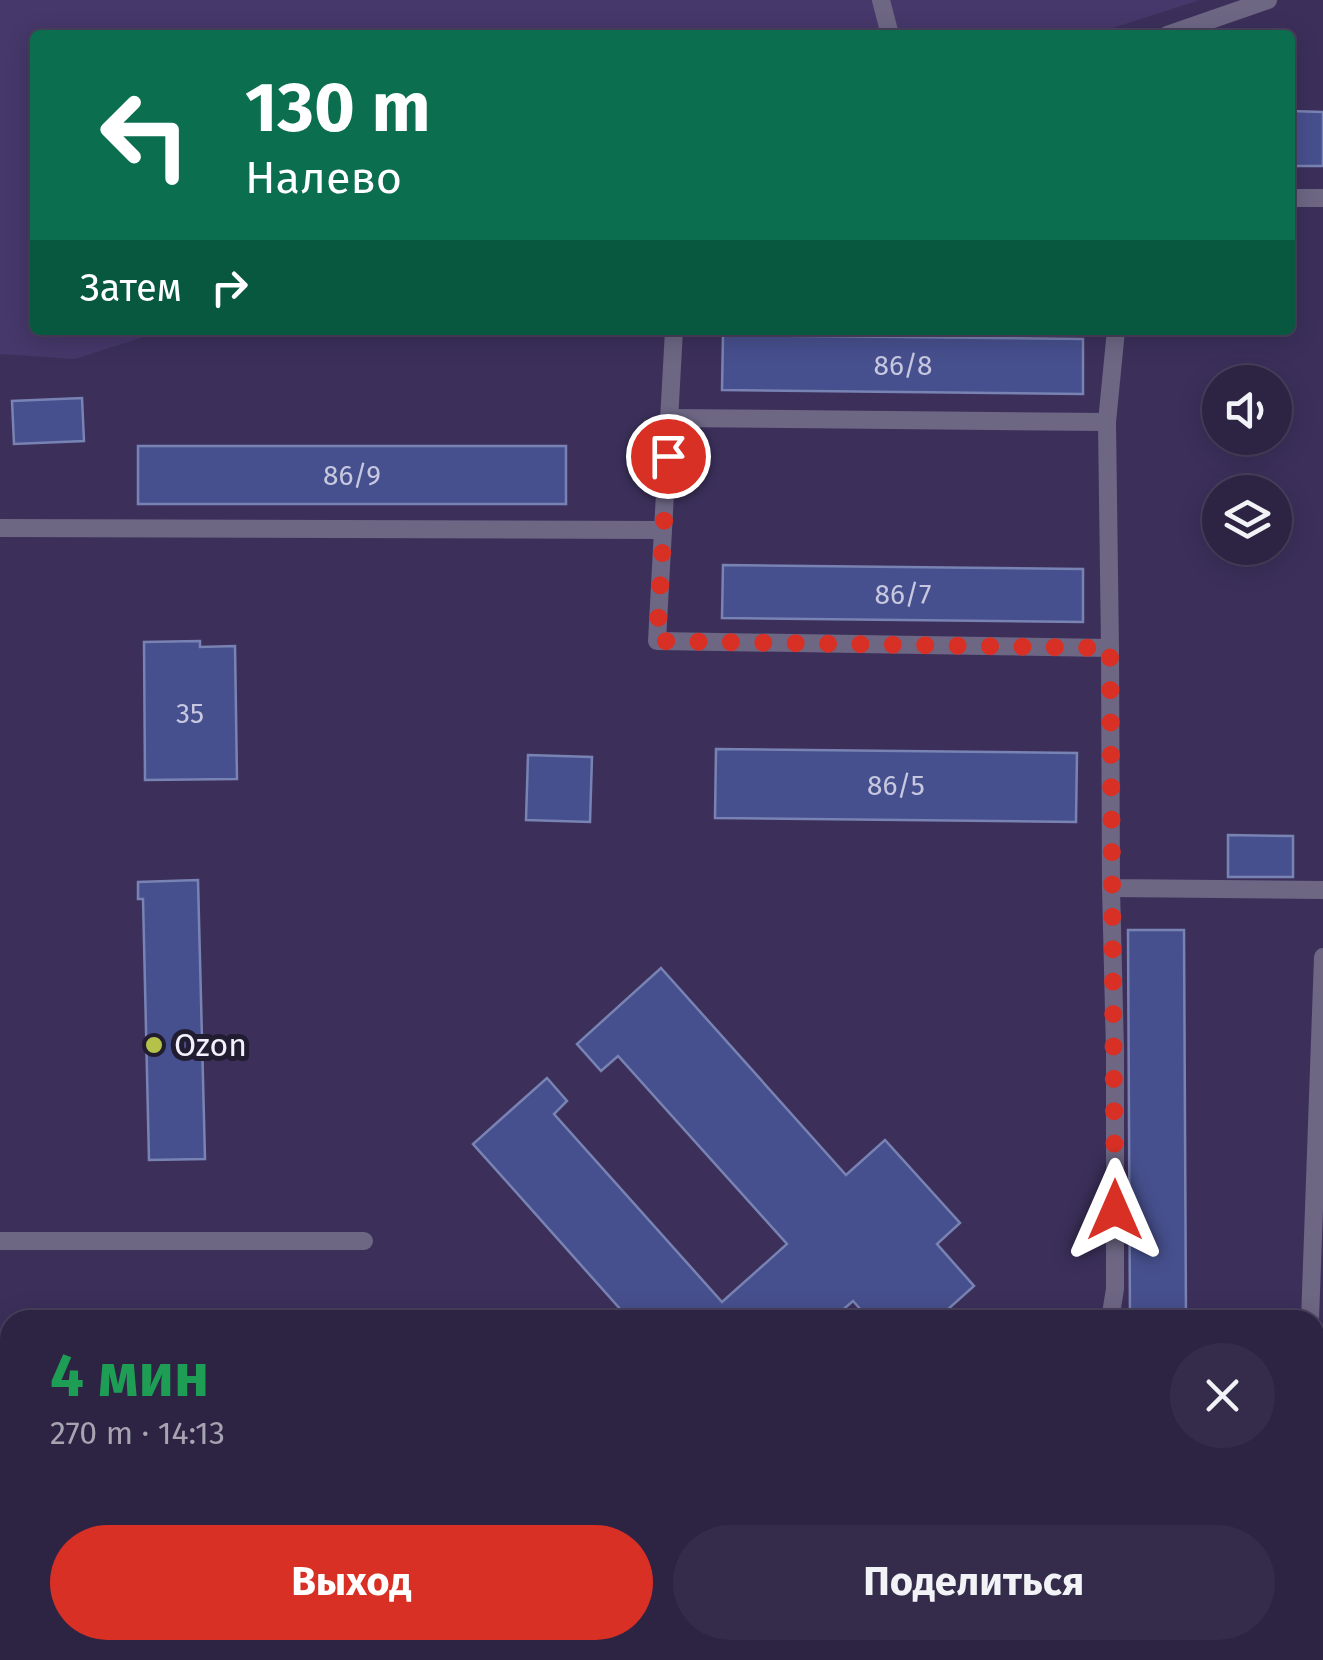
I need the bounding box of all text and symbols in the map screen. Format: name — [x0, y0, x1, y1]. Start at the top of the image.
text: 130 m — [245, 66, 431, 150]
icon: left — [80, 70, 210, 200]
text: Налево — [245, 151, 402, 205]
icon: right — [202, 260, 257, 315]
text: Затем — [80, 265, 182, 311]
house number: 86/8 — [873, 349, 933, 382]
map controls — [1202, 365, 1292, 565]
button: sound — [1202, 365, 1292, 455]
pin — [626, 414, 711, 499]
icon: arrive — [641, 429, 696, 484]
house number: 86/9 — [323, 459, 381, 492]
button: layers — [1202, 475, 1292, 565]
house number: 86/7 — [875, 578, 931, 611]
house number: 35 — [176, 697, 204, 730]
house number: 86/5 — [867, 769, 925, 802]
place label: Ozon — [174, 1026, 247, 1064]
marker: Ozon — [143, 1034, 165, 1056]
position arrow — [1063, 1158, 1167, 1262]
text: 4 мин — [50, 1340, 209, 1412]
button: close — [1170, 1343, 1275, 1448]
text: 270 m · 14:13 — [50, 1414, 225, 1452]
button: Выход — [50, 1525, 653, 1640]
button: Поделиться — [673, 1525, 1275, 1640]

